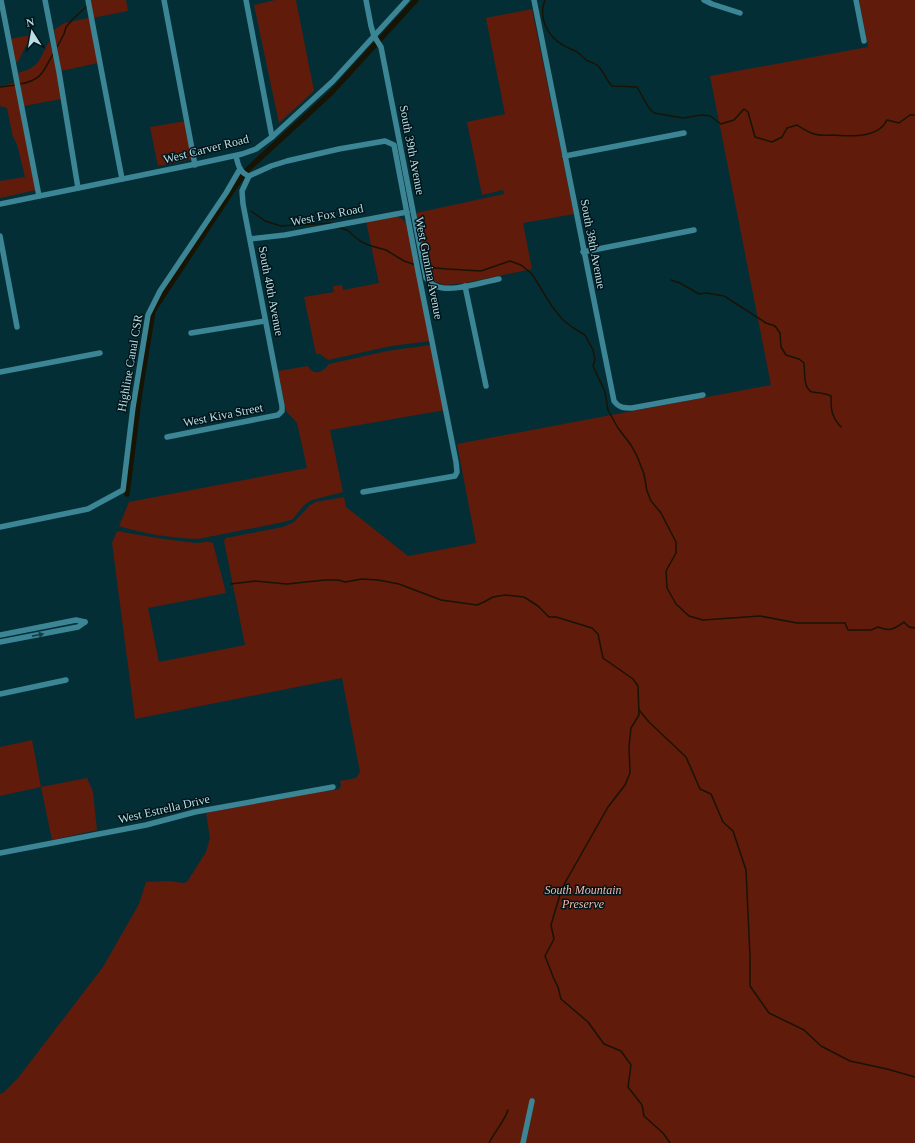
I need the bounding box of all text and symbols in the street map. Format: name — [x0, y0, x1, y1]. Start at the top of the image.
north arrow — [12, 12, 52, 52]
text: N — [25, 16, 35, 29]
street label: South 39th Avenue — [396, 104, 428, 196]
street label: West Carver Road — [162, 132, 250, 166]
street label: South 38th Avenue — [577, 198, 609, 290]
street label: West Fox Road — [289, 201, 365, 229]
street label: West Gumina Avenue — [412, 216, 446, 320]
street label: South 40th Avenue — [255, 245, 287, 337]
street label: Highline Canal CSR — [115, 313, 145, 413]
street label: West Kiva Street — [182, 400, 265, 430]
one-way arrow — [32, 631, 44, 637]
street label: West Estrella Drive — [117, 792, 211, 826]
park label: South Mountain Preserve — [545, 883, 622, 911]

